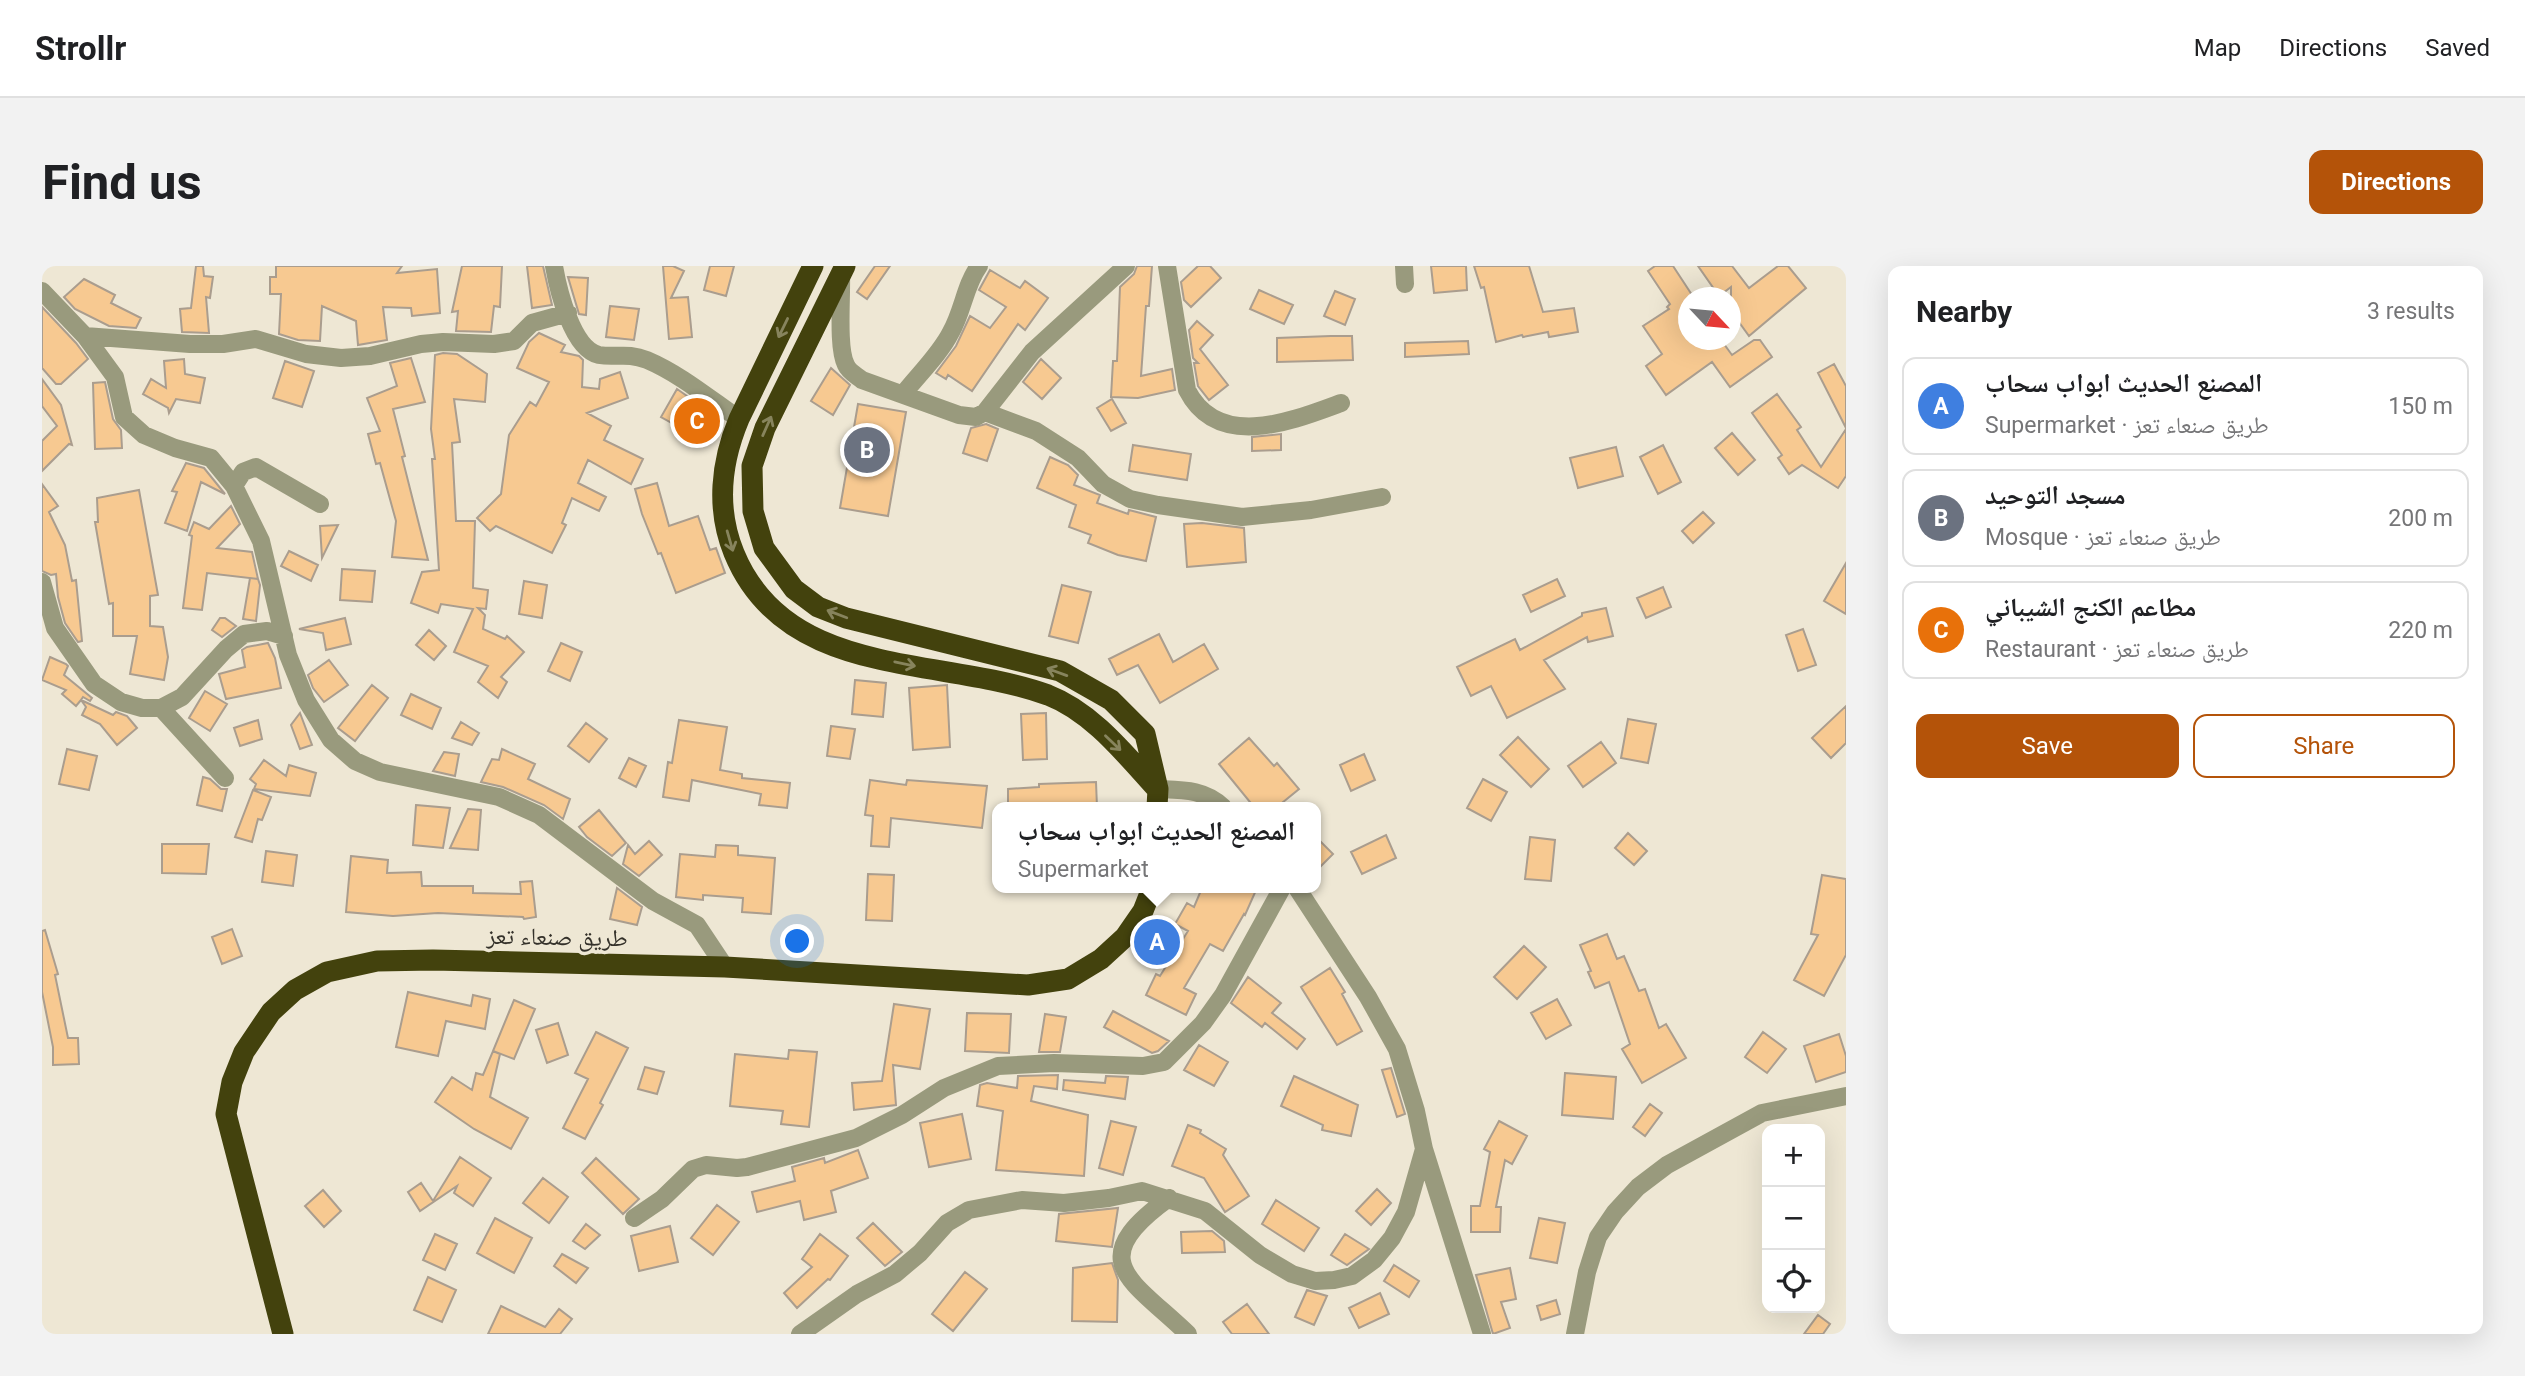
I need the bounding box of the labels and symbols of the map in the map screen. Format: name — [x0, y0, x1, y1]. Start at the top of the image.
north arrow — [1678, 287, 1741, 350]
one-way arrow — [776, 317, 789, 338]
pin: C — [674, 395, 720, 447]
one-way arrow — [761, 415, 774, 437]
pin: B — [844, 424, 890, 476]
one-way arrow — [725, 530, 738, 552]
one-way arrow — [827, 607, 848, 620]
one-way arrow — [893, 657, 916, 671]
one-way arrow — [1046, 665, 1068, 677]
one-way arrow — [1104, 734, 1121, 751]
pin: A — [1134, 916, 1180, 968]
street label: طريق صنعاء تعز — [485, 922, 628, 952]
your location — [780, 924, 814, 958]

